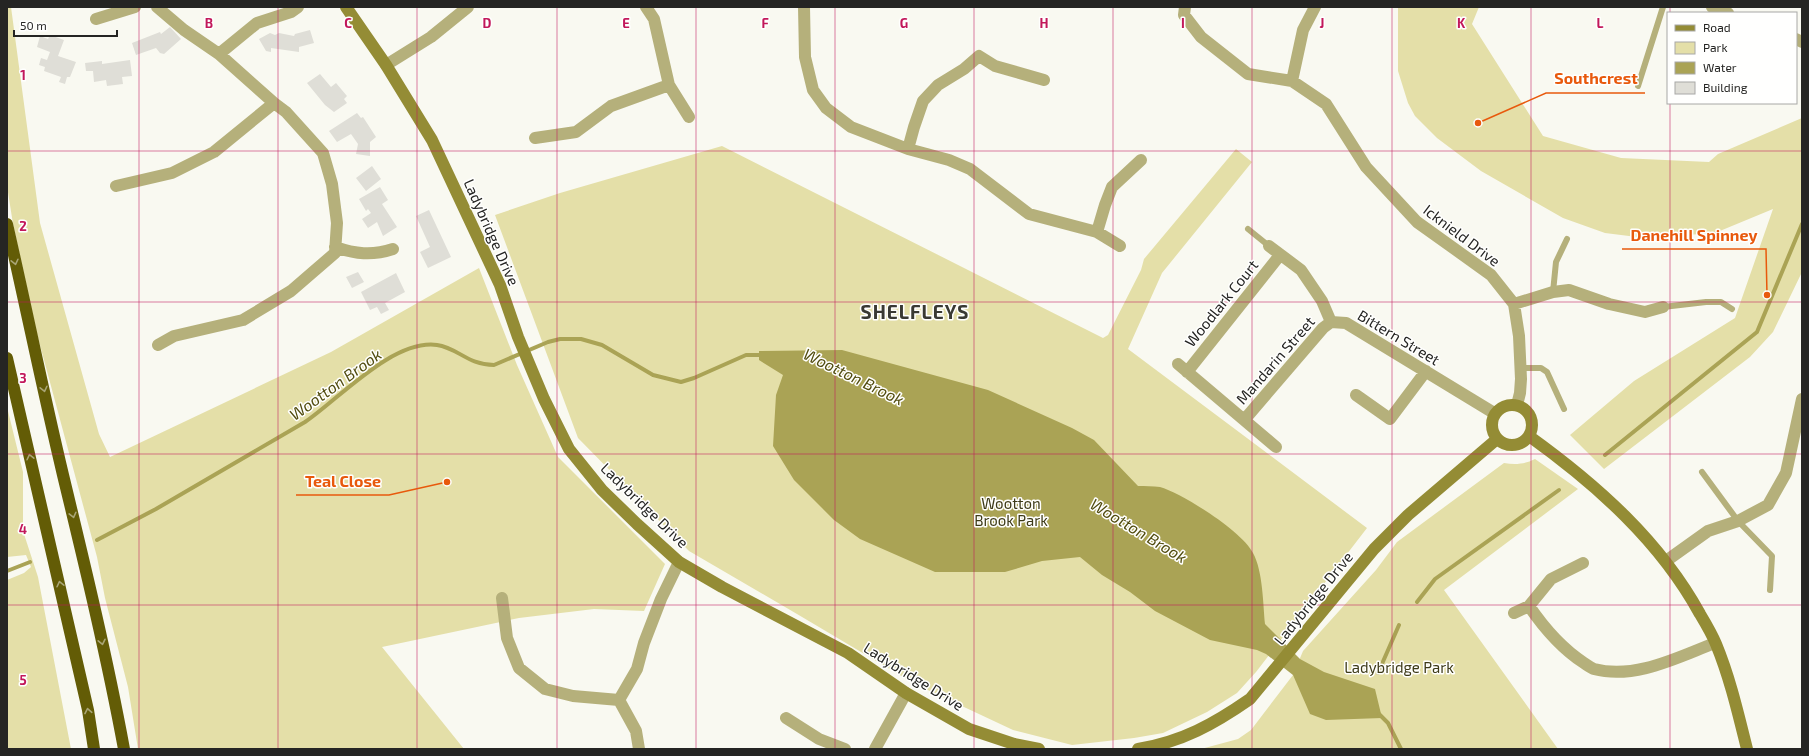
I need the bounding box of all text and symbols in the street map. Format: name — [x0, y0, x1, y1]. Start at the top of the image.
scale bar — [14, 12, 117, 38]
legend — [1667, 12, 1797, 104]
text: B — [205, 15, 213, 31]
text: C — [344, 15, 352, 31]
text: D — [483, 15, 492, 31]
text: E — [622, 15, 630, 31]
text: F — [761, 15, 769, 31]
text: G — [900, 15, 908, 31]
text: H — [1040, 15, 1049, 31]
text: I — [1181, 15, 1185, 31]
text: J — [1320, 15, 1324, 31]
text: K — [1457, 15, 1466, 31]
text: L — [1597, 15, 1604, 31]
text: 50 m — [20, 18, 47, 32]
text: Road — [1703, 20, 1731, 34]
text: Park — [1703, 40, 1728, 54]
text: Water — [1703, 60, 1737, 74]
callout: Southcrest — [1546, 65, 1645, 93]
text: 1 — [20, 67, 26, 83]
text: Southcrest — [1554, 68, 1638, 87]
text: Building — [1703, 80, 1748, 94]
street label: Ladybridge Drive — [460, 176, 524, 288]
street label: Icknield Drive — [1420, 200, 1504, 270]
text: 2 — [19, 218, 27, 234]
callout: Danehill Spinney — [1622, 221, 1766, 249]
text: Danehill Spinney — [1631, 225, 1757, 245]
street label: Woodlark Court — [1180, 256, 1262, 350]
one-way arrow — [11, 259, 19, 265]
district label: SHELFLEYS — [861, 300, 969, 323]
street label: Bittern Street — [1355, 306, 1443, 369]
street label: Mandarin Street — [1232, 312, 1318, 408]
water label: Wootton Brook — [285, 344, 385, 424]
water label: Wootton Brook — [801, 344, 907, 408]
text: 3 — [19, 370, 27, 386]
one-way arrow — [39, 386, 47, 392]
one-way arrow — [27, 454, 35, 460]
street label: Ladybridge Drive — [597, 459, 693, 551]
callout: Teal Close — [296, 467, 389, 495]
text: Teal Close — [305, 471, 381, 490]
park label: Wootton Brook Park — [974, 494, 1048, 529]
water label: Wootton Brook — [1087, 494, 1191, 566]
one-way arrow — [68, 512, 77, 519]
text: 4 — [19, 521, 27, 537]
street label: Ladybridge Drive — [1270, 548, 1356, 648]
one-way arrow — [56, 580, 64, 587]
street label: Ladybridge Drive — [861, 638, 967, 714]
one-way arrow — [98, 639, 106, 645]
park label: Ladybridge Park — [1344, 658, 1454, 676]
text: 5 — [19, 672, 27, 688]
one-way arrow — [84, 707, 93, 714]

